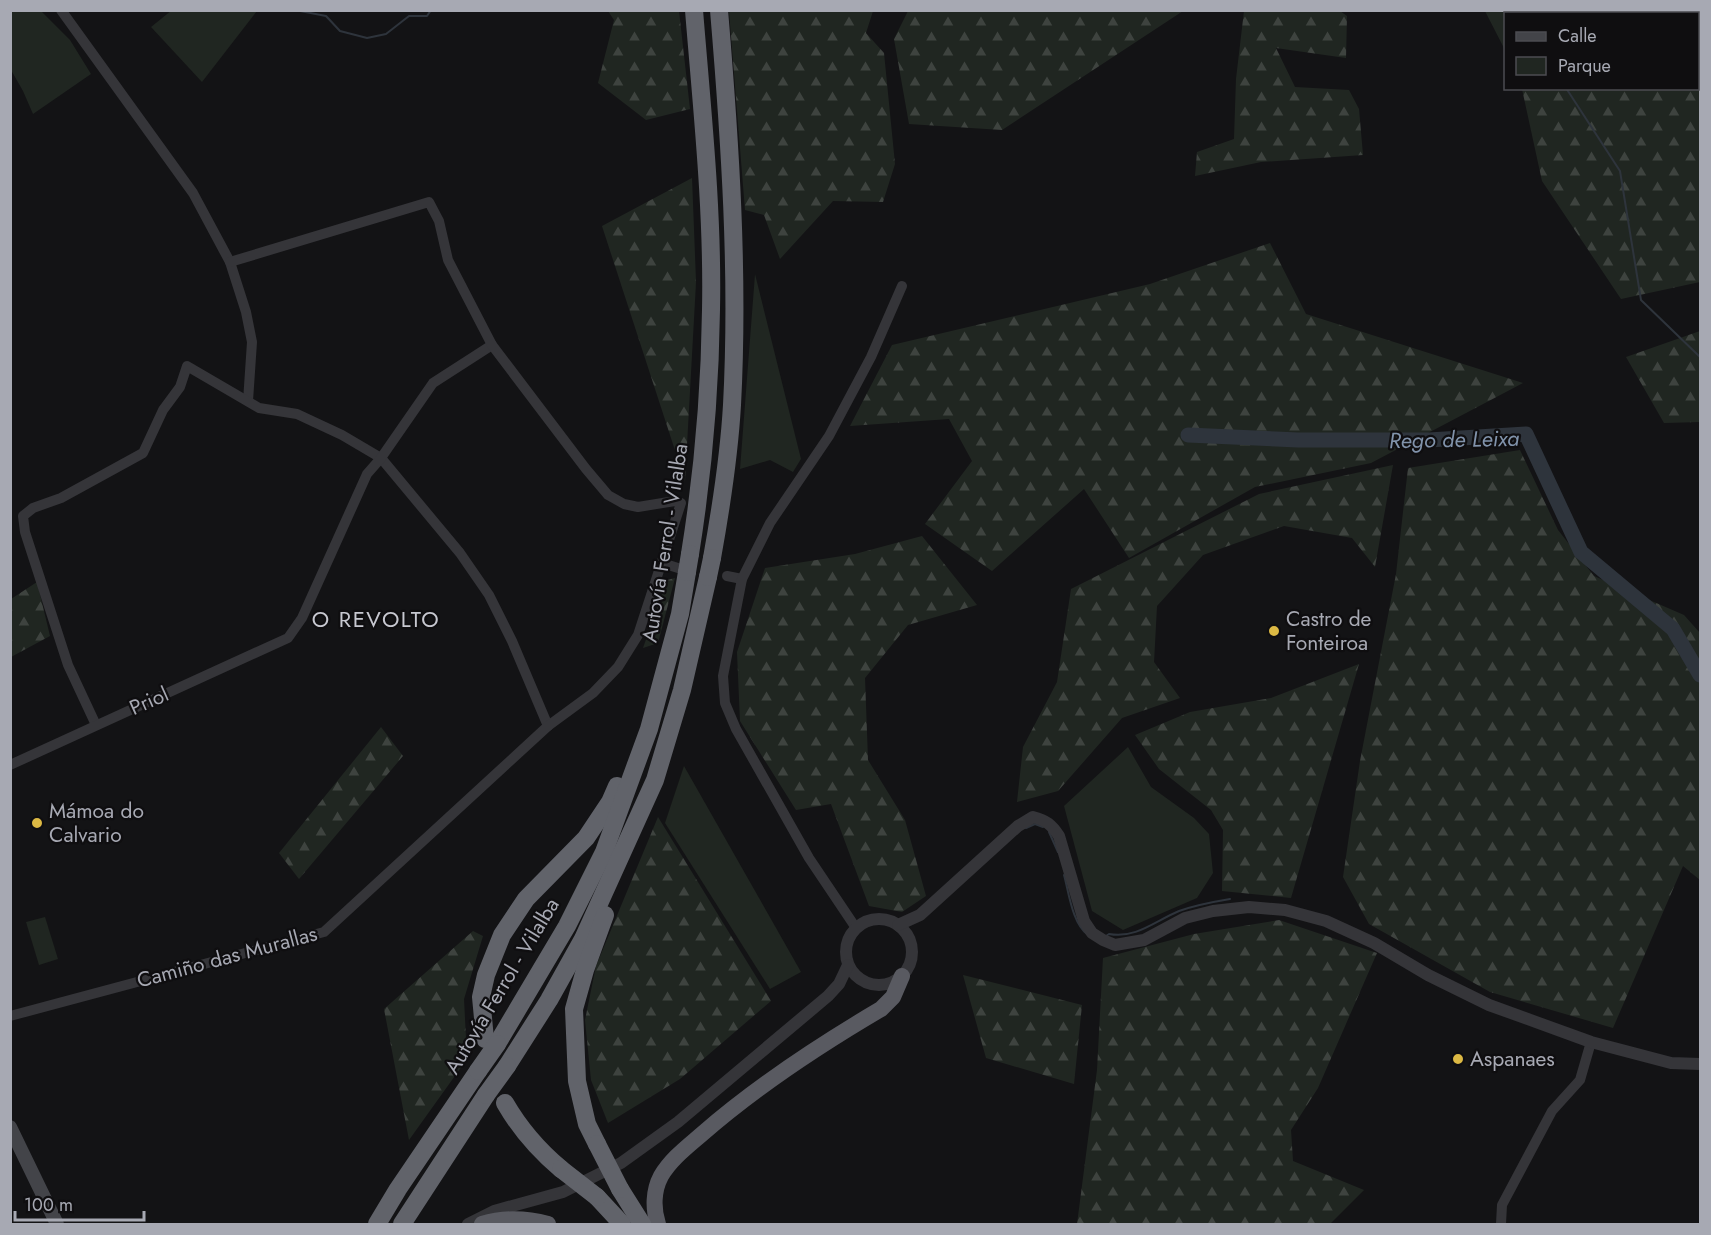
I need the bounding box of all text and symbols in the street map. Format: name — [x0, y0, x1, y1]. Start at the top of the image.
legend — [1504, 12, 1699, 90]
text: Calle — [1558, 23, 1597, 49]
text: Parque — [1558, 53, 1611, 79]
water label: Rego de Leixa — [1388, 422, 1520, 456]
street label: Autovía Ferrol - Vilalba — [634, 441, 696, 645]
district label: O REVOLTO — [312, 603, 440, 635]
place label: Castro de Fonteiroa — [1286, 604, 1372, 658]
marker: Castro de Fonteiroa — [1267, 624, 1281, 638]
street label: Priol — [125, 679, 173, 723]
place label: Mámoa do Calvario — [49, 796, 144, 850]
marker: Mámoa do Calvario — [30, 816, 44, 830]
street label: Autovía Ferrol - Vilalba — [437, 892, 567, 1080]
street label: Camiño das Murallas — [134, 919, 320, 995]
place label: Aspanaes — [1470, 1044, 1555, 1074]
marker: Aspanaes — [1451, 1052, 1465, 1066]
scale bar — [15, 1184, 144, 1222]
text: 100 m — [24, 1192, 73, 1218]

